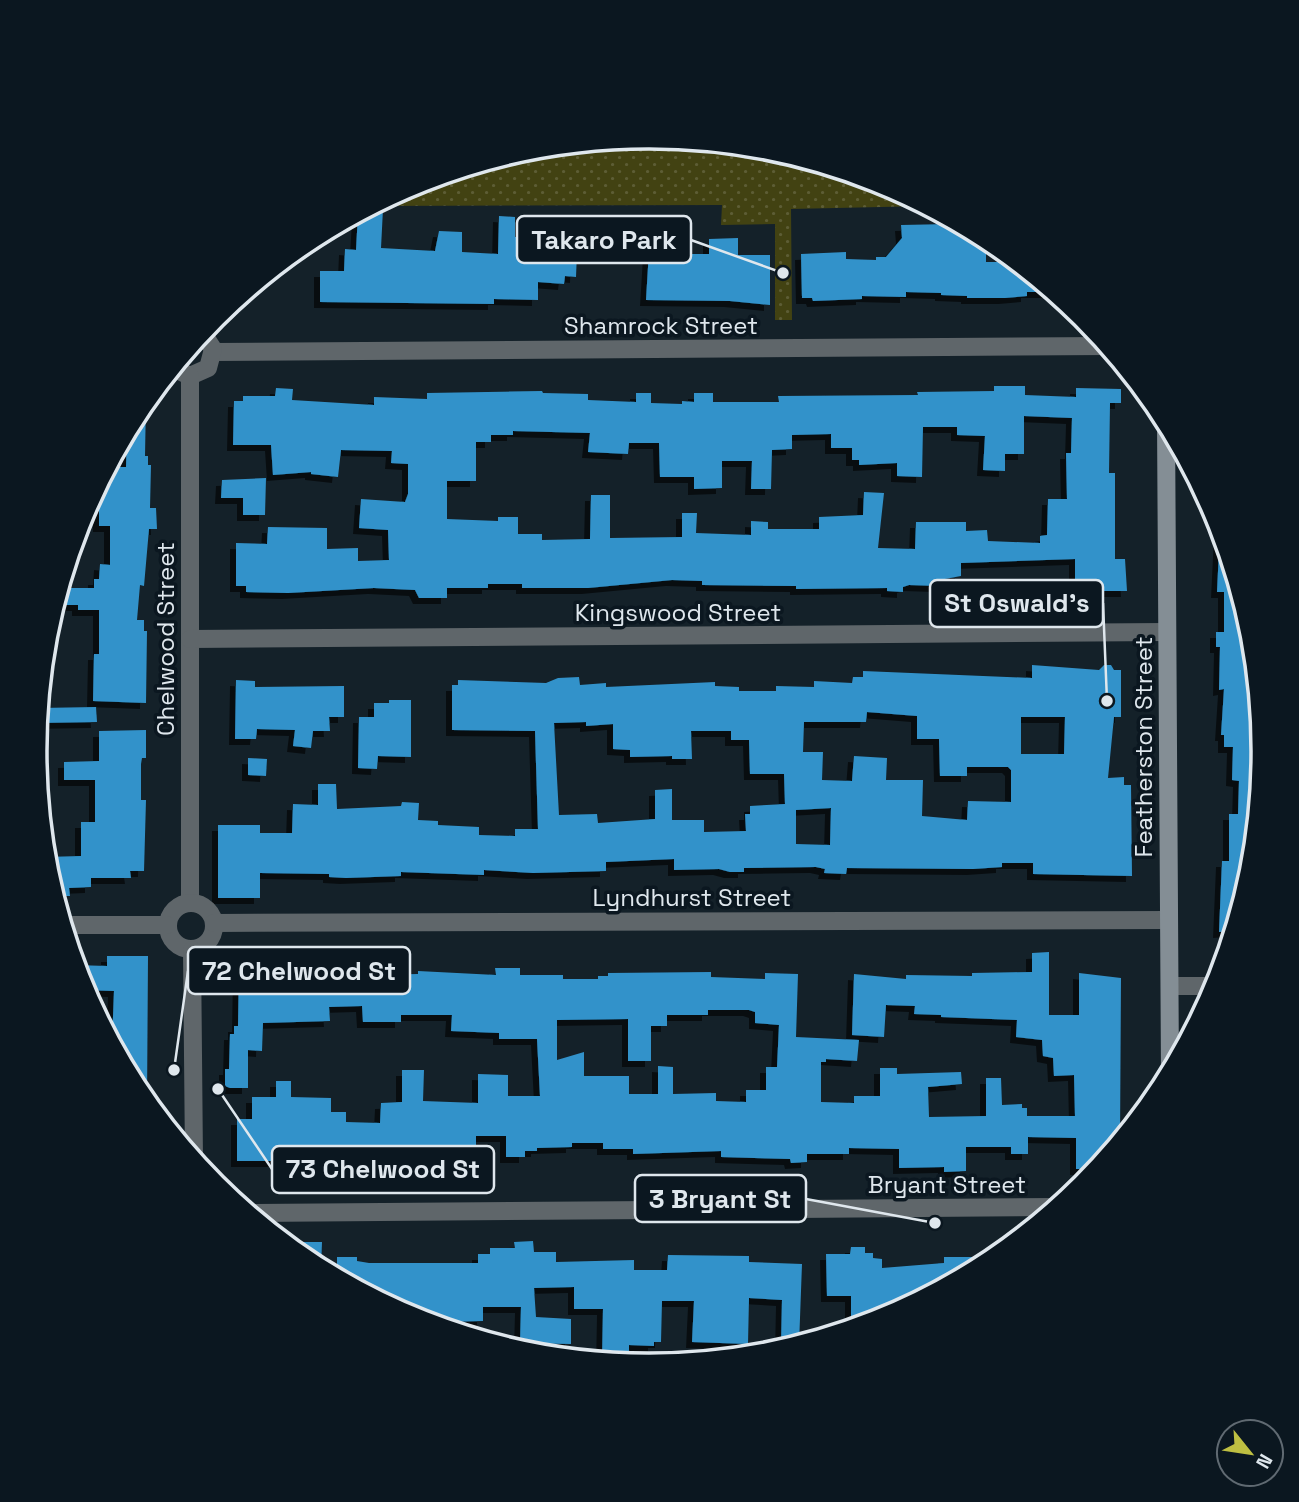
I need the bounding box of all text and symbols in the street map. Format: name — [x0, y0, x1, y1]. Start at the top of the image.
callout: Takaro Park — [517, 216, 691, 263]
text: Takaro Park — [531, 223, 677, 257]
street label: Shamrock Street — [564, 310, 758, 341]
street label: Chelwood Street — [150, 542, 181, 736]
callout: St Oswald's — [930, 580, 1103, 627]
text: St Oswald's — [944, 586, 1090, 620]
street label: Kingswood Street — [575, 597, 781, 628]
street label: Featherston Street — [1128, 637, 1159, 857]
street label: Lyndhurst Street — [593, 882, 791, 913]
callout: 72 Chelwood St — [188, 947, 410, 994]
text: 72 Chelwood St — [202, 954, 396, 988]
callout: 73 Chelwood St — [272, 1146, 494, 1193]
text: 73 Chelwood St — [286, 1152, 480, 1186]
street label: Bryant Street — [868, 1169, 1026, 1200]
callout: 3 Bryant St — [635, 1175, 806, 1222]
text: 3 Bryant St — [649, 1182, 791, 1216]
north arrow — [1215, 1418, 1285, 1488]
text: N — [1250, 1449, 1278, 1473]

